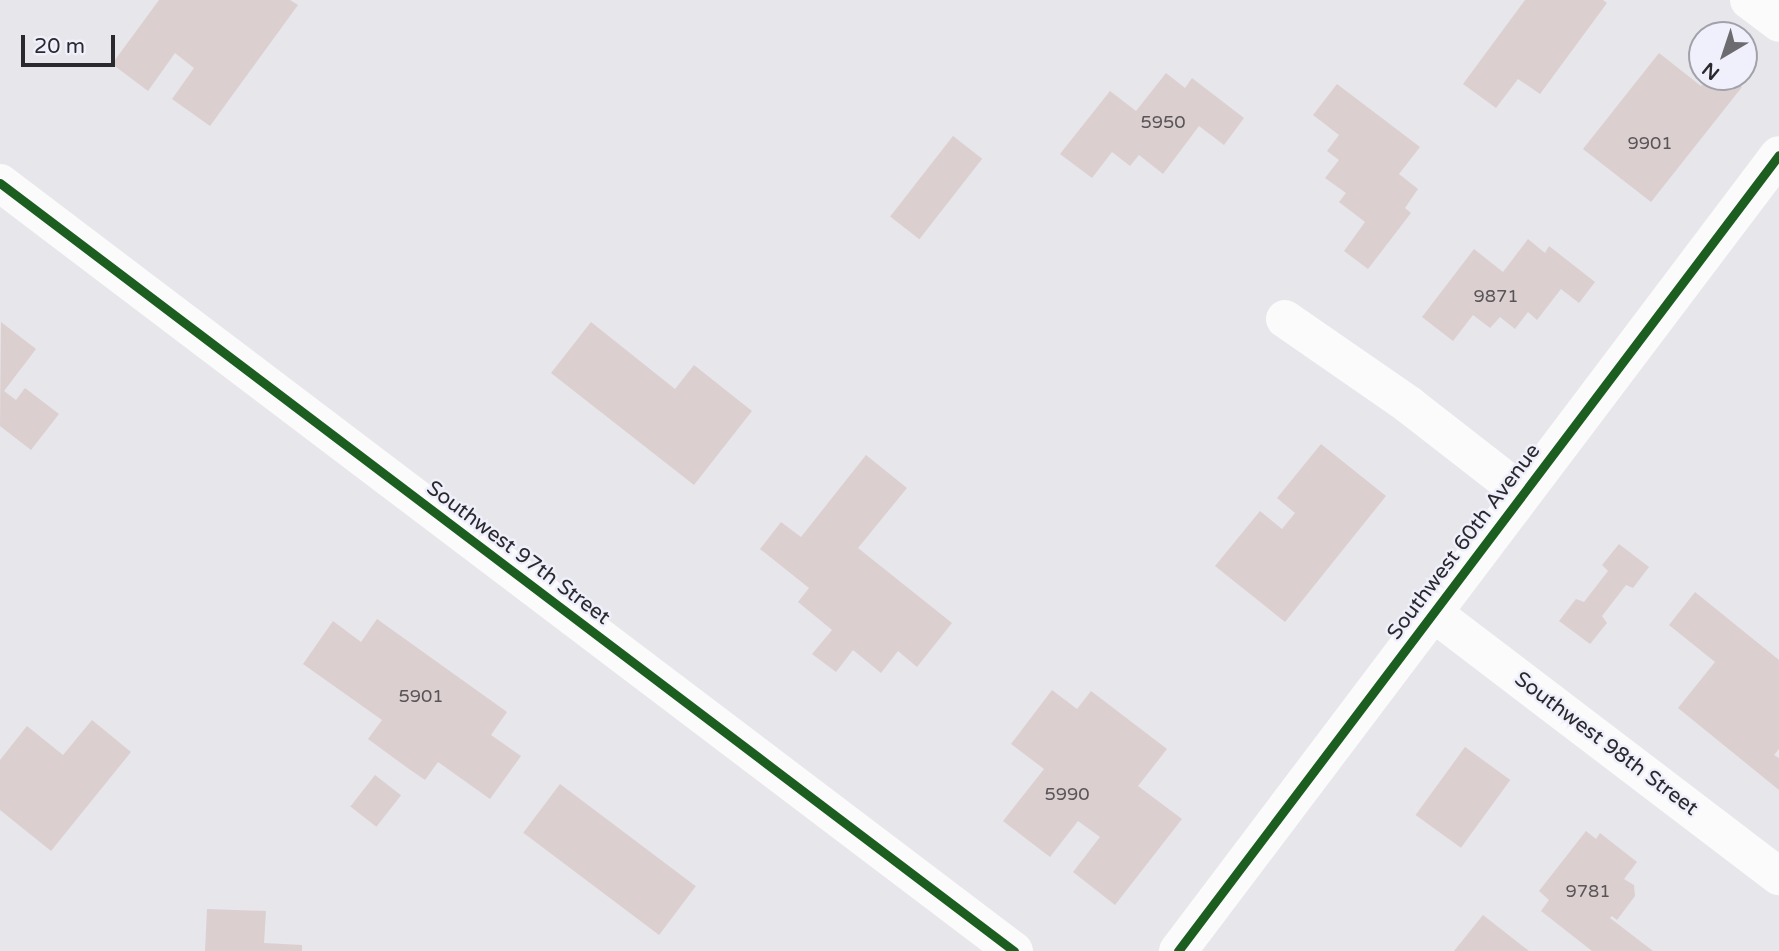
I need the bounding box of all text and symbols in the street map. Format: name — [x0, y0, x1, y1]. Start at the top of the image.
scale bar — [24, 21, 119, 65]
north arrow — [1688, 21, 1758, 91]
text: 20 m — [34, 34, 85, 59]
text: N — [1698, 57, 1724, 84]
house number: 5950 — [1140, 111, 1186, 133]
house number: 9901 — [1627, 132, 1673, 154]
house number: 9871 — [1473, 285, 1519, 307]
street label: Southwest 60th Avenue — [1382, 439, 1546, 645]
street label: Southwest 97th Street — [421, 476, 615, 630]
street label: Southwest 98th Street — [1509, 667, 1703, 821]
house number: 5901 — [398, 685, 444, 707]
house number: 5990 — [1044, 783, 1090, 805]
house number: 9781 — [1565, 880, 1611, 902]

